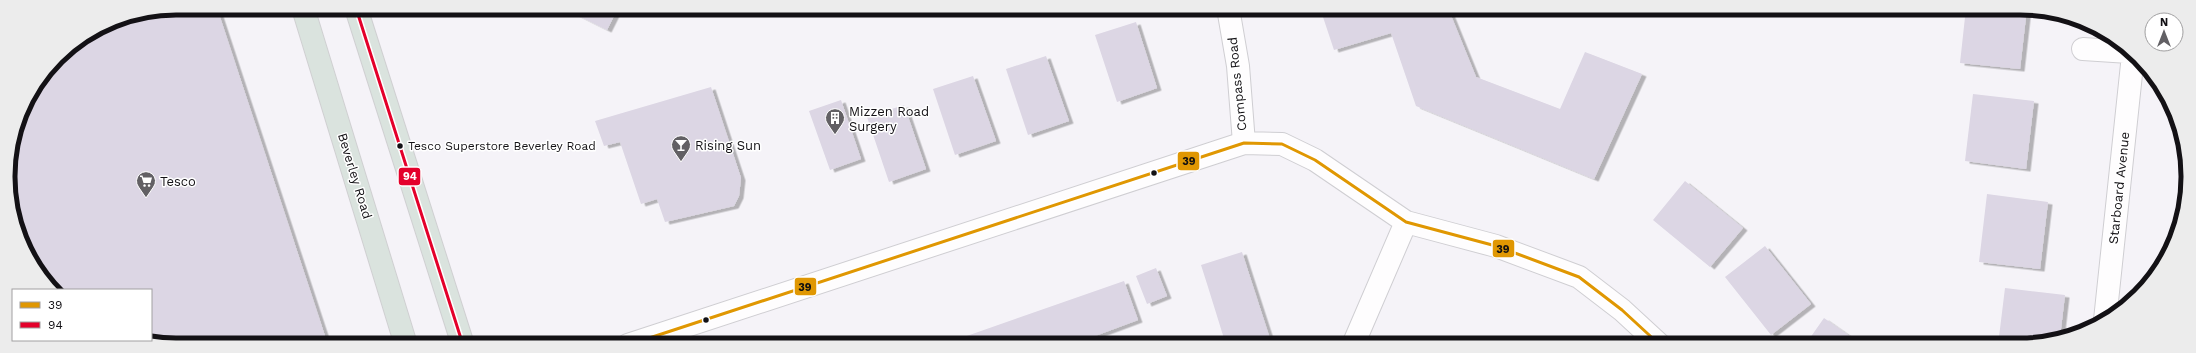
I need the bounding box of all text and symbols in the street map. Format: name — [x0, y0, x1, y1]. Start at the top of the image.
north arrow — [2144, 12, 2184, 52]
text: N — [2160, 16, 2168, 29]
street label: Compass Road — [1225, 36, 1249, 132]
place label: Mizzen Road Surgery — [849, 104, 929, 134]
building icon: Mizzen Road Surgery — [824, 107, 846, 135]
street label: Beverley Road — [335, 131, 375, 221]
street label: Starboard Avenue — [2106, 131, 2132, 245]
bar icon: Rising Sun — [670, 134, 692, 162]
place label: Rising Sun — [695, 138, 761, 153]
place label: Tesco Superstore Beverley Road — [408, 139, 596, 153]
marker: Tesco Superstore Beverley Road — [395, 141, 405, 151]
line badge: 39 — [1177, 151, 1200, 171]
text: 39 — [1182, 155, 1196, 168]
line badge: 94 — [398, 167, 421, 186]
unlabelled marker — [1149, 168, 1159, 178]
supermarket icon: Tesco — [135, 170, 157, 198]
text: 94 — [403, 170, 417, 183]
place label: Tesco — [160, 174, 196, 189]
line badge: 39 — [1492, 239, 1515, 258]
text: 39 — [1496, 243, 1510, 256]
line badge: 39 — [794, 277, 817, 296]
text: 39 — [798, 281, 812, 294]
legend — [12, 289, 152, 341]
text: 39 — [48, 298, 62, 312]
unlabelled marker — [701, 315, 711, 325]
text: 94 — [48, 318, 63, 332]

